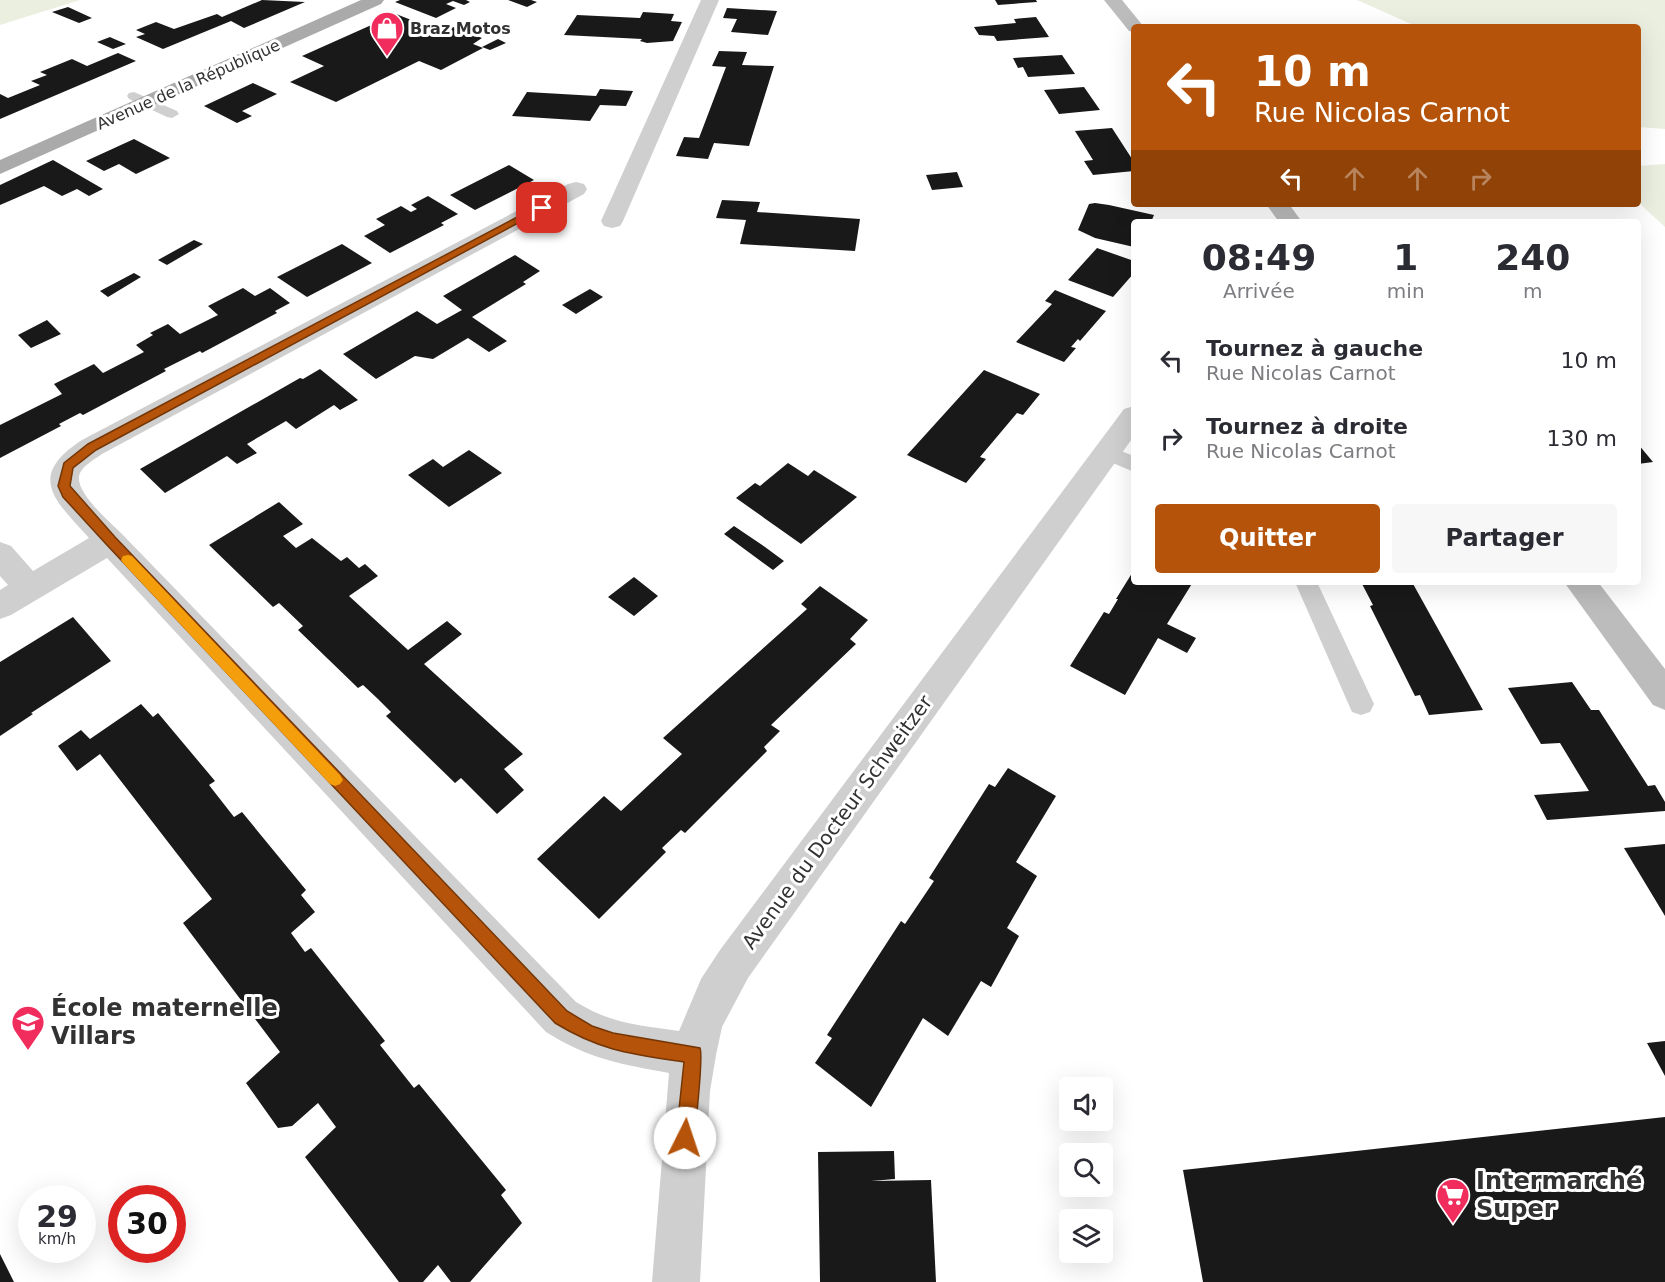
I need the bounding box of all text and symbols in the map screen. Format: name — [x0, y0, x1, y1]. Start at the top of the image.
shop icon: Braz Motos — [369, 10, 405, 57]
place label: Braz Motos — [410, 19, 511, 38]
street label: Avenue de la République — [94, 35, 283, 134]
text: 10 m — [1254, 47, 1371, 96]
icon: left — [1155, 48, 1233, 126]
text: Rue Nicolas Carnot — [1254, 97, 1510, 128]
icon: left — [1275, 162, 1308, 195]
icon: ahead — [1338, 162, 1371, 195]
icon: ahead — [1401, 162, 1434, 195]
icon: right — [1464, 162, 1497, 195]
pin — [516, 182, 567, 233]
icon: arrive — [525, 191, 558, 224]
text: 08:49 — [1202, 237, 1316, 278]
text: 1 — [1393, 237, 1418, 278]
text: 240 — [1495, 237, 1570, 278]
text: Arrivée — [1223, 279, 1295, 303]
text: min — [1387, 279, 1425, 303]
text: m — [1523, 279, 1543, 303]
text: Tournez à gauche — [1206, 336, 1423, 361]
icon: left — [1155, 344, 1188, 377]
text: 10 m — [1561, 348, 1617, 373]
text: Rue Nicolas Carnot — [1206, 361, 1396, 385]
text: Tournez à droite — [1206, 414, 1408, 439]
icon: right — [1155, 422, 1188, 455]
text: 130 m — [1547, 426, 1617, 451]
text: Rue Nicolas Carnot — [1206, 439, 1396, 463]
button: Quitter — [1155, 504, 1380, 573]
button: Partager — [1392, 504, 1617, 573]
street label: Avenue du Docteur Schweitzer — [737, 690, 938, 954]
place label: École maternelle Villars — [51, 993, 278, 1050]
school or university icon: École maternelle Villars — [10, 1004, 46, 1051]
map controls — [1059, 1077, 1113, 1263]
button: sound — [1059, 1077, 1113, 1131]
position arrow — [653, 1106, 717, 1170]
button: search — [1059, 1143, 1113, 1197]
place label: Intermarché Super — [1476, 1167, 1642, 1223]
supermarket icon: Intermarché Super — [1435, 1177, 1471, 1224]
speed limit sign: 30 — [108, 1185, 186, 1263]
text: 29 — [36, 1199, 78, 1234]
button: layers — [1059, 1209, 1113, 1263]
text: km/h — [38, 1230, 76, 1248]

